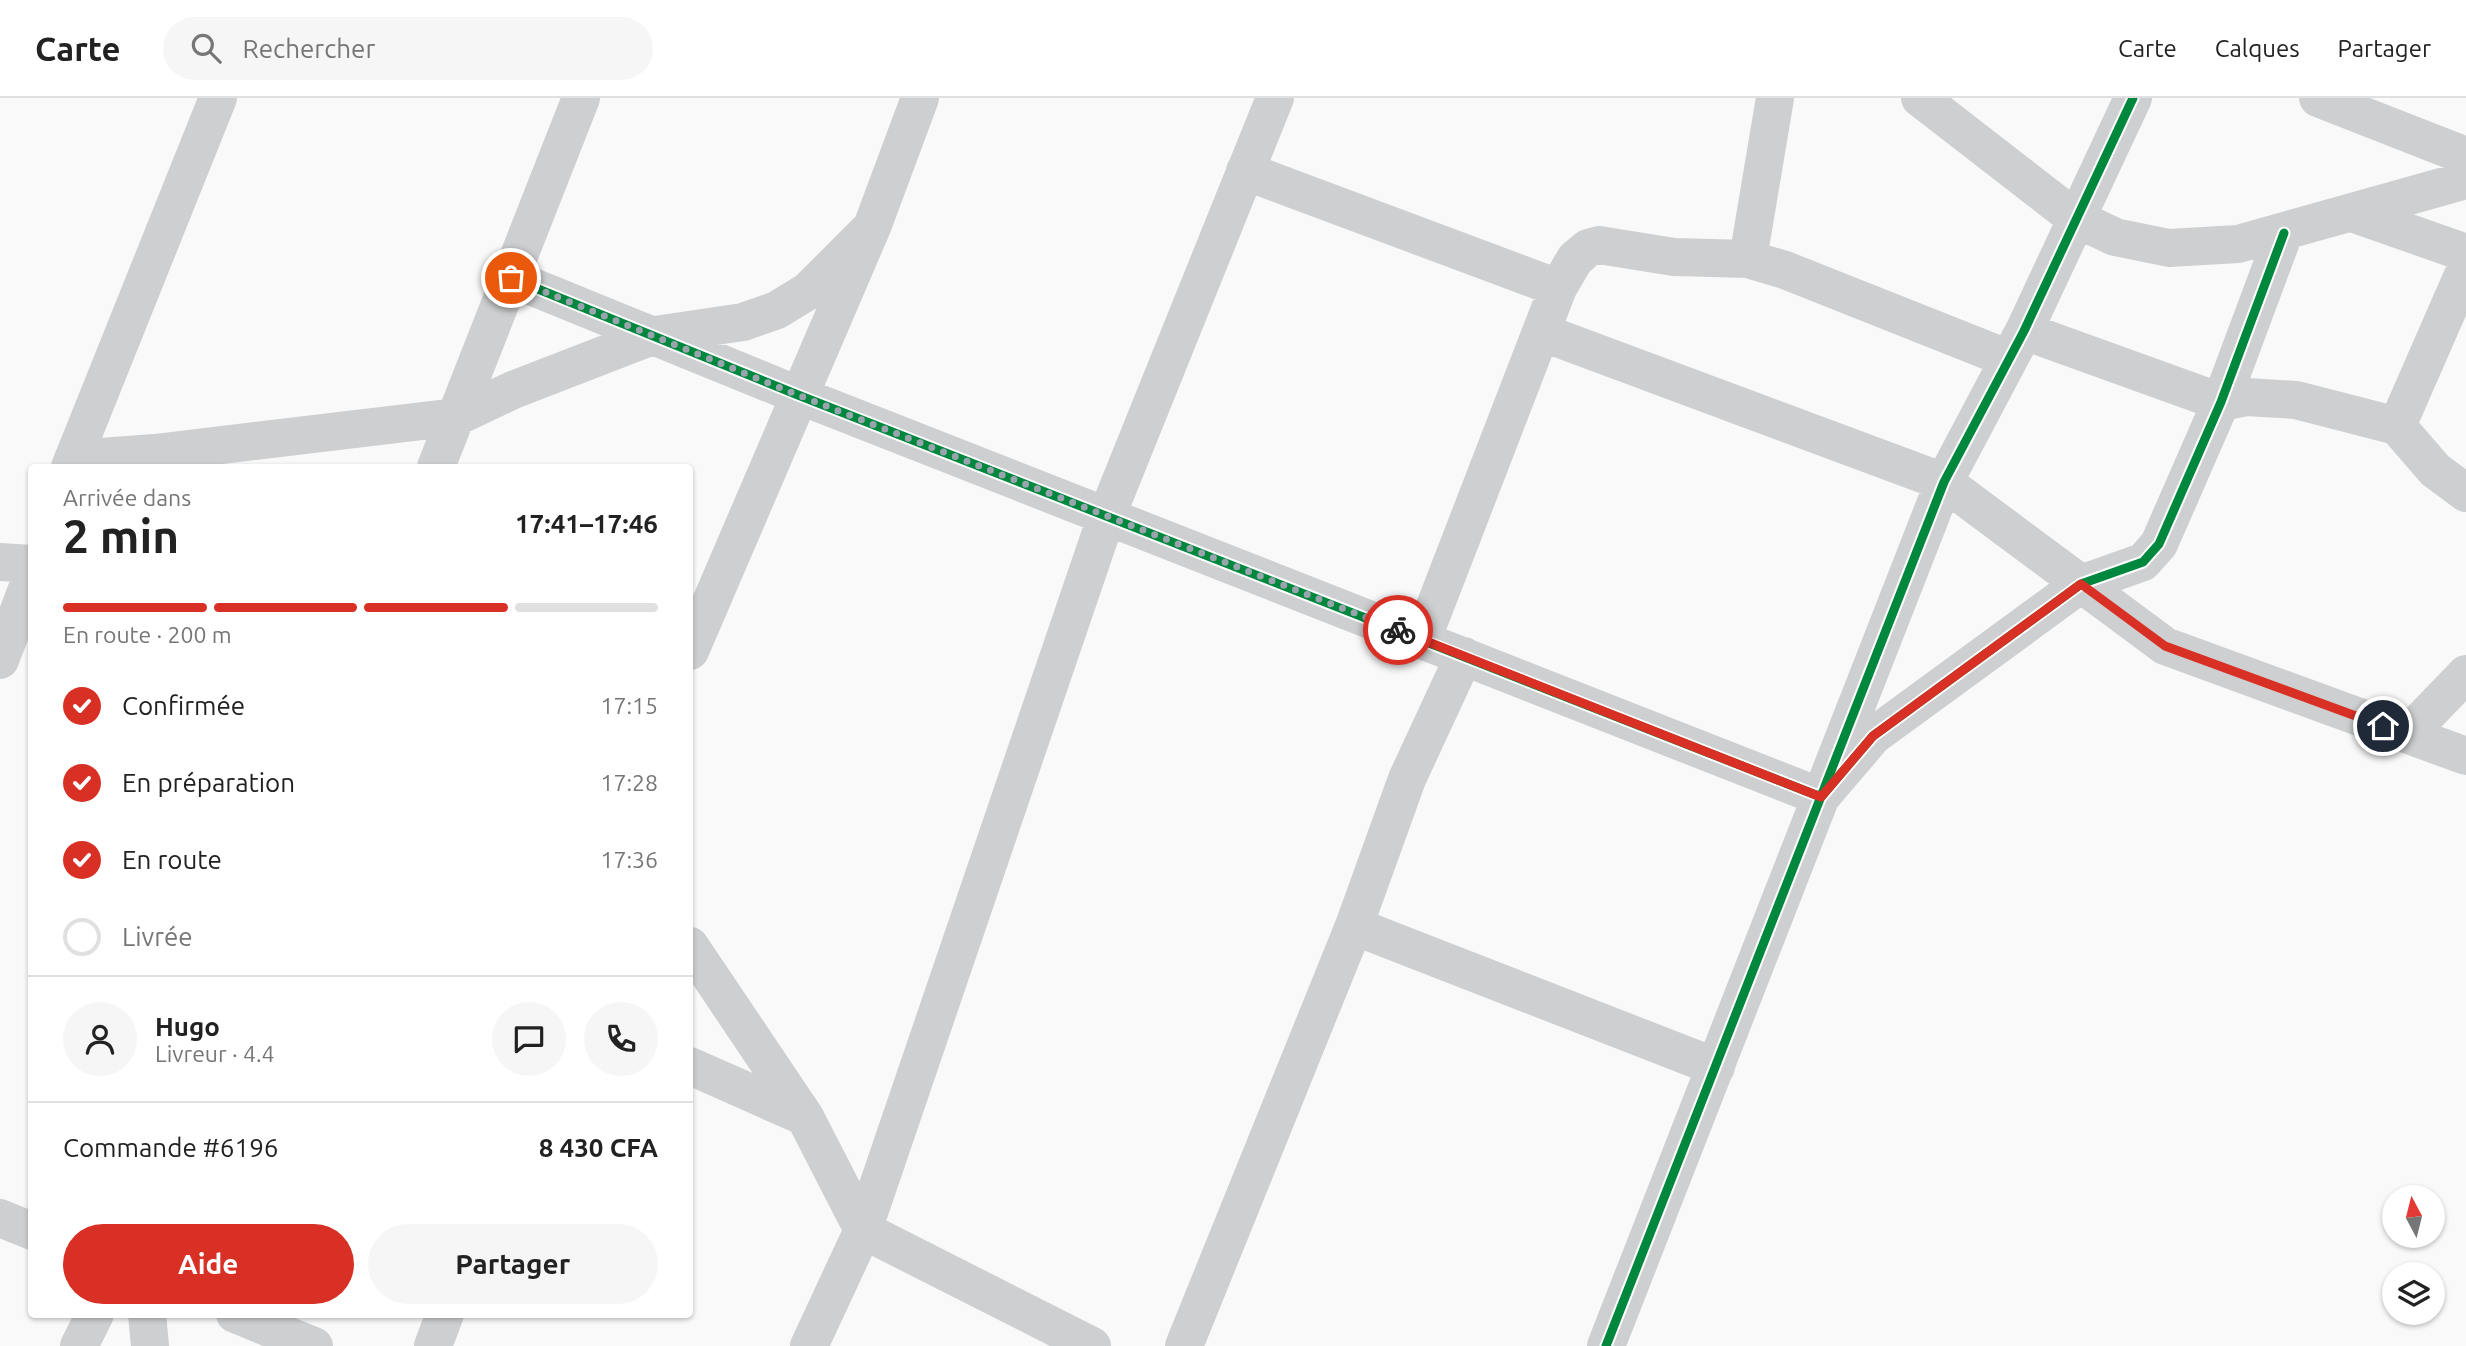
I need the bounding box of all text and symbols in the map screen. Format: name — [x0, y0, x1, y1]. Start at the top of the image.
search box — [163, 17, 653, 80]
icon: search — [187, 29, 225, 67]
text: Carte — [35, 30, 121, 67]
text: Rechercher — [243, 34, 375, 63]
text: Carte — [2118, 35, 2177, 62]
text: Calques — [2215, 35, 2300, 62]
text: Partager — [2338, 35, 2431, 62]
pin — [481, 248, 541, 308]
icon: bag — [492, 259, 530, 297]
text: Arrivée dans — [63, 485, 191, 510]
text: 17:41–17:46 — [515, 509, 658, 538]
text: 2 min — [63, 510, 179, 562]
courier — [1363, 595, 1433, 665]
icon: bike — [1379, 611, 1417, 649]
text: En route · 200 m — [63, 622, 232, 647]
icon: check — [63, 687, 101, 725]
text: Confirmée — [122, 691, 245, 720]
text: 17:15 — [600, 693, 658, 718]
pin — [2353, 696, 2413, 756]
icon: home — [2364, 707, 2402, 745]
icon: check — [63, 764, 101, 802]
text: En préparation — [122, 768, 295, 797]
text: 17:28 — [600, 770, 658, 795]
icon: check — [63, 841, 101, 879]
text: En route — [122, 845, 222, 874]
text: 17:36 — [600, 847, 658, 872]
text: Livrée — [122, 922, 193, 951]
button: person — [63, 1002, 137, 1076]
button: chat — [492, 1002, 566, 1076]
button: phone — [584, 1002, 658, 1076]
text: Hugo — [155, 1012, 220, 1041]
text: Livreur · 4.4 — [155, 1041, 275, 1066]
text: Commande #6196 — [63, 1133, 279, 1162]
text: 8 430 CFA — [539, 1133, 658, 1162]
north arrow — [2382, 1185, 2445, 1248]
map controls — [2382, 1185, 2445, 1325]
button: Aide — [63, 1224, 354, 1304]
button: Partager — [368, 1224, 658, 1304]
button: layers — [2382, 1262, 2445, 1325]

